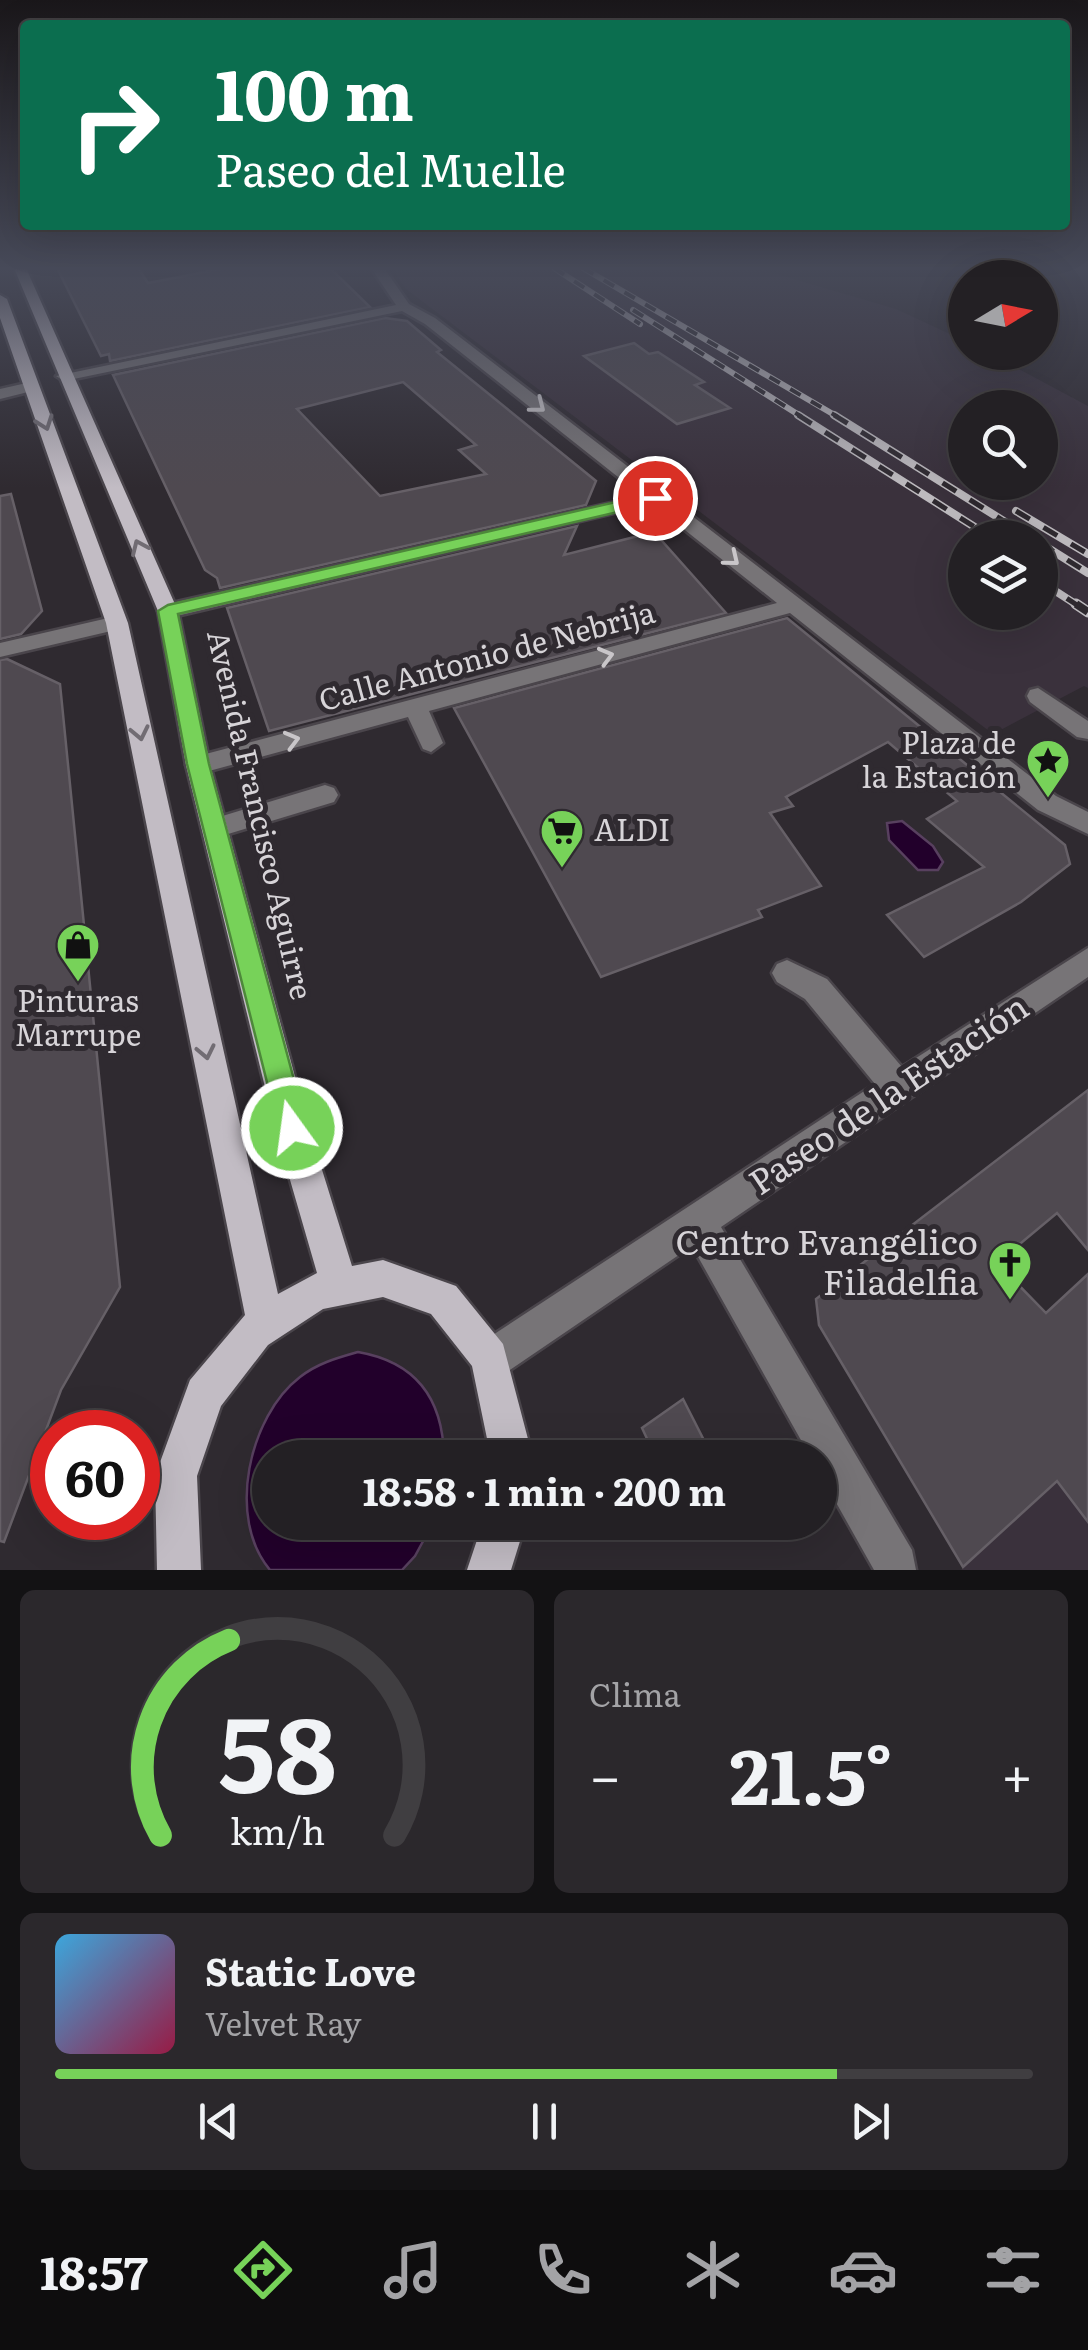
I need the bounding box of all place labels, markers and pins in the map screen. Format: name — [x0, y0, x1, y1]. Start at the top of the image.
pin — [613, 456, 698, 541]
place label: Plaza de la Estación — [862, 719, 1016, 797]
place icon: Plaza de la Estación — [1025, 738, 1071, 799]
place label: ALDI — [594, 806, 670, 850]
supermarket icon: ALDI — [539, 808, 585, 869]
shop icon: Pinturas Marrupe — [55, 922, 101, 983]
place label: Pinturas Marrupe — [15, 977, 141, 1055]
place label: Centro Evangélico Filadelfia — [676, 1214, 978, 1306]
church icon: Centro Evangélico Filadelfia — [987, 1240, 1033, 1301]

